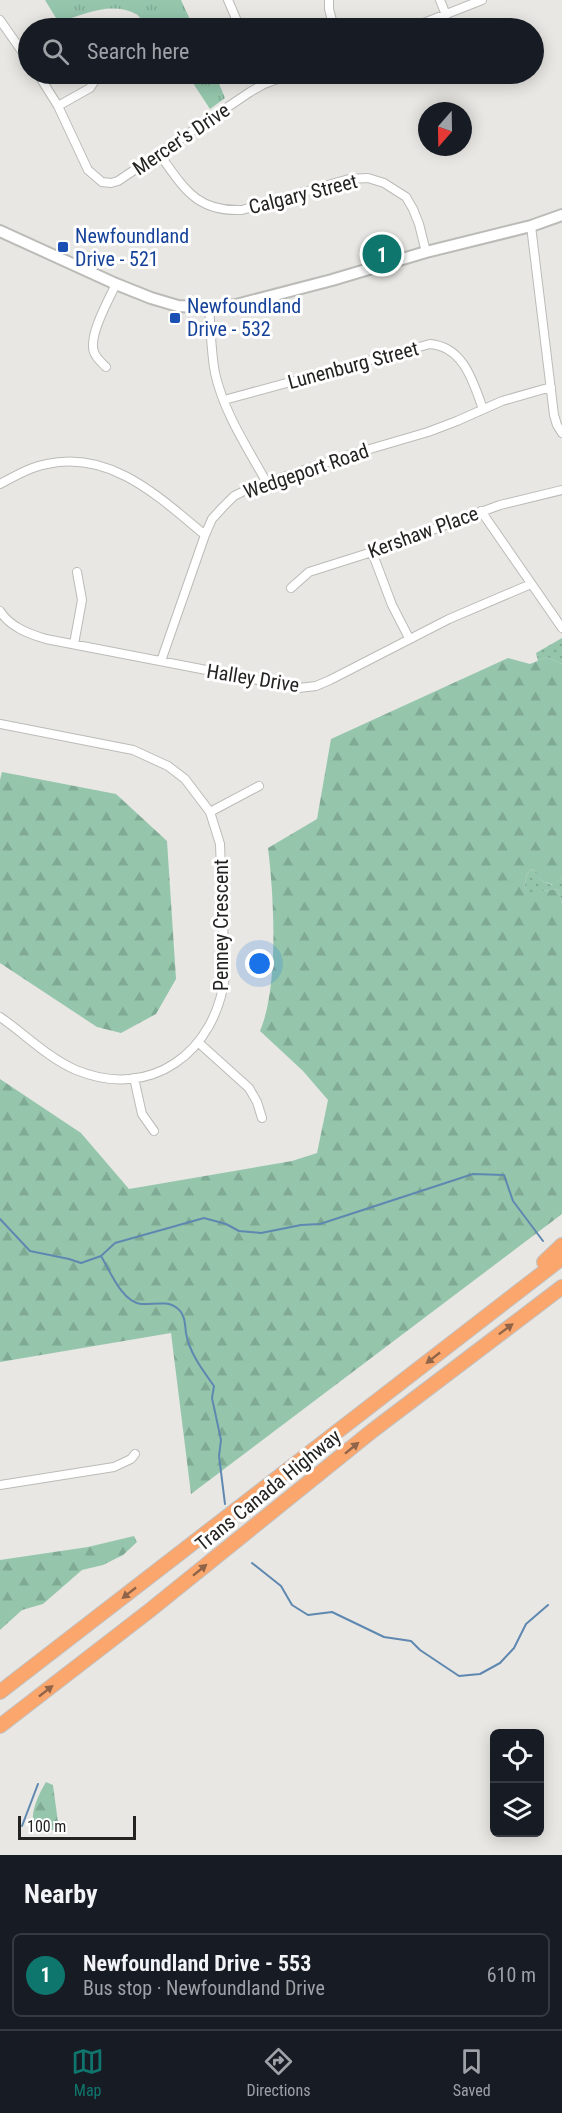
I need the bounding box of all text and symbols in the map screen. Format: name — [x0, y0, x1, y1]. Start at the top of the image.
search box — [18, 18, 544, 84]
icon: search — [39, 35, 72, 68]
text: Search here — [87, 39, 189, 64]
street label: Mercer's Drive — [128, 98, 234, 180]
north arrow — [418, 102, 472, 156]
street label: Calgary Street — [246, 169, 360, 219]
place label: Newfoundland Drive - 521 — [75, 224, 189, 271]
pin: 1 — [362, 232, 401, 276]
marker: Newfoundland Drive - 521 — [56, 240, 70, 254]
place label: Newfoundland Drive - 532 — [187, 294, 301, 341]
marker: Newfoundland Drive - 532 — [168, 311, 182, 325]
street label: Lunenburg Street — [285, 336, 421, 394]
street label: Wedgeport Road — [240, 438, 372, 504]
street label: Kershaw Place — [364, 501, 482, 563]
street label: Halley Drive — [205, 659, 301, 697]
street label: Penney Crescent — [209, 859, 233, 991]
your location — [245, 949, 274, 978]
one-way arrow — [499, 1324, 514, 1336]
one-way arrow — [425, 1351, 440, 1363]
street label: Trans Canada Highway — [191, 1424, 345, 1556]
one-way arrow — [344, 1443, 359, 1455]
one-way arrow — [192, 1564, 208, 1577]
one-way arrow — [121, 1586, 137, 1599]
one-way arrow — [39, 1685, 54, 1697]
map controls — [490, 1729, 544, 1837]
button: locate — [490, 1729, 544, 1783]
button: layers — [490, 1783, 544, 1837]
scale bar — [18, 1813, 136, 1840]
text: 100 m — [27, 1817, 66, 1836]
text: Nearby — [24, 1879, 98, 1909]
text: Newfoundland Drive - 553 — [83, 1951, 311, 1976]
text: 1 — [40, 1963, 51, 1987]
text: 610 m — [487, 1963, 536, 1987]
text: Bus stop · Newfoundland Drive — [83, 1976, 325, 2000]
tab: Map — [71, 2045, 104, 2100]
tab: Directions — [247, 2045, 310, 2100]
tab: Saved — [453, 2045, 491, 2100]

